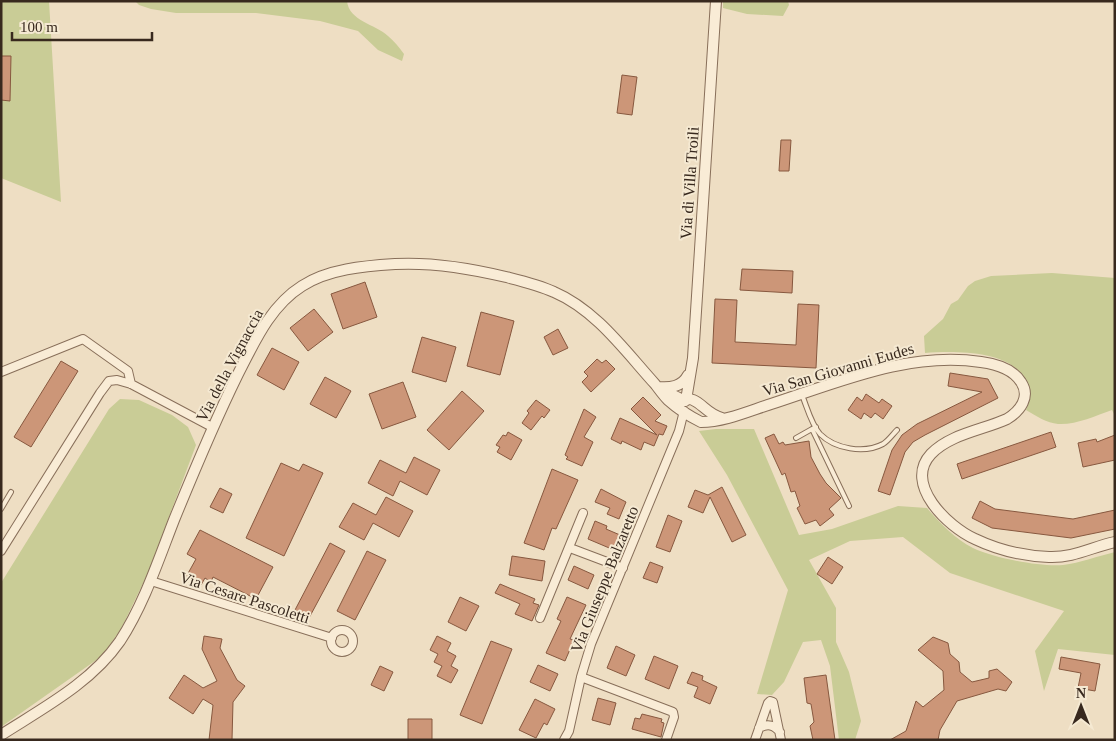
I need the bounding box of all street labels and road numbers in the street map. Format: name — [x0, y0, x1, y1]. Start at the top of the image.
street label: Via di Villa Troili — [677, 126, 702, 240]
street label: Via della Vignaccia — [193, 306, 267, 425]
street label: Via San Giovanni Eudes — [760, 340, 916, 399]
street label: Via Giuseppe Balzaretto — [567, 504, 643, 655]
street label: Via Cesare Pascoletti — [178, 568, 313, 627]

